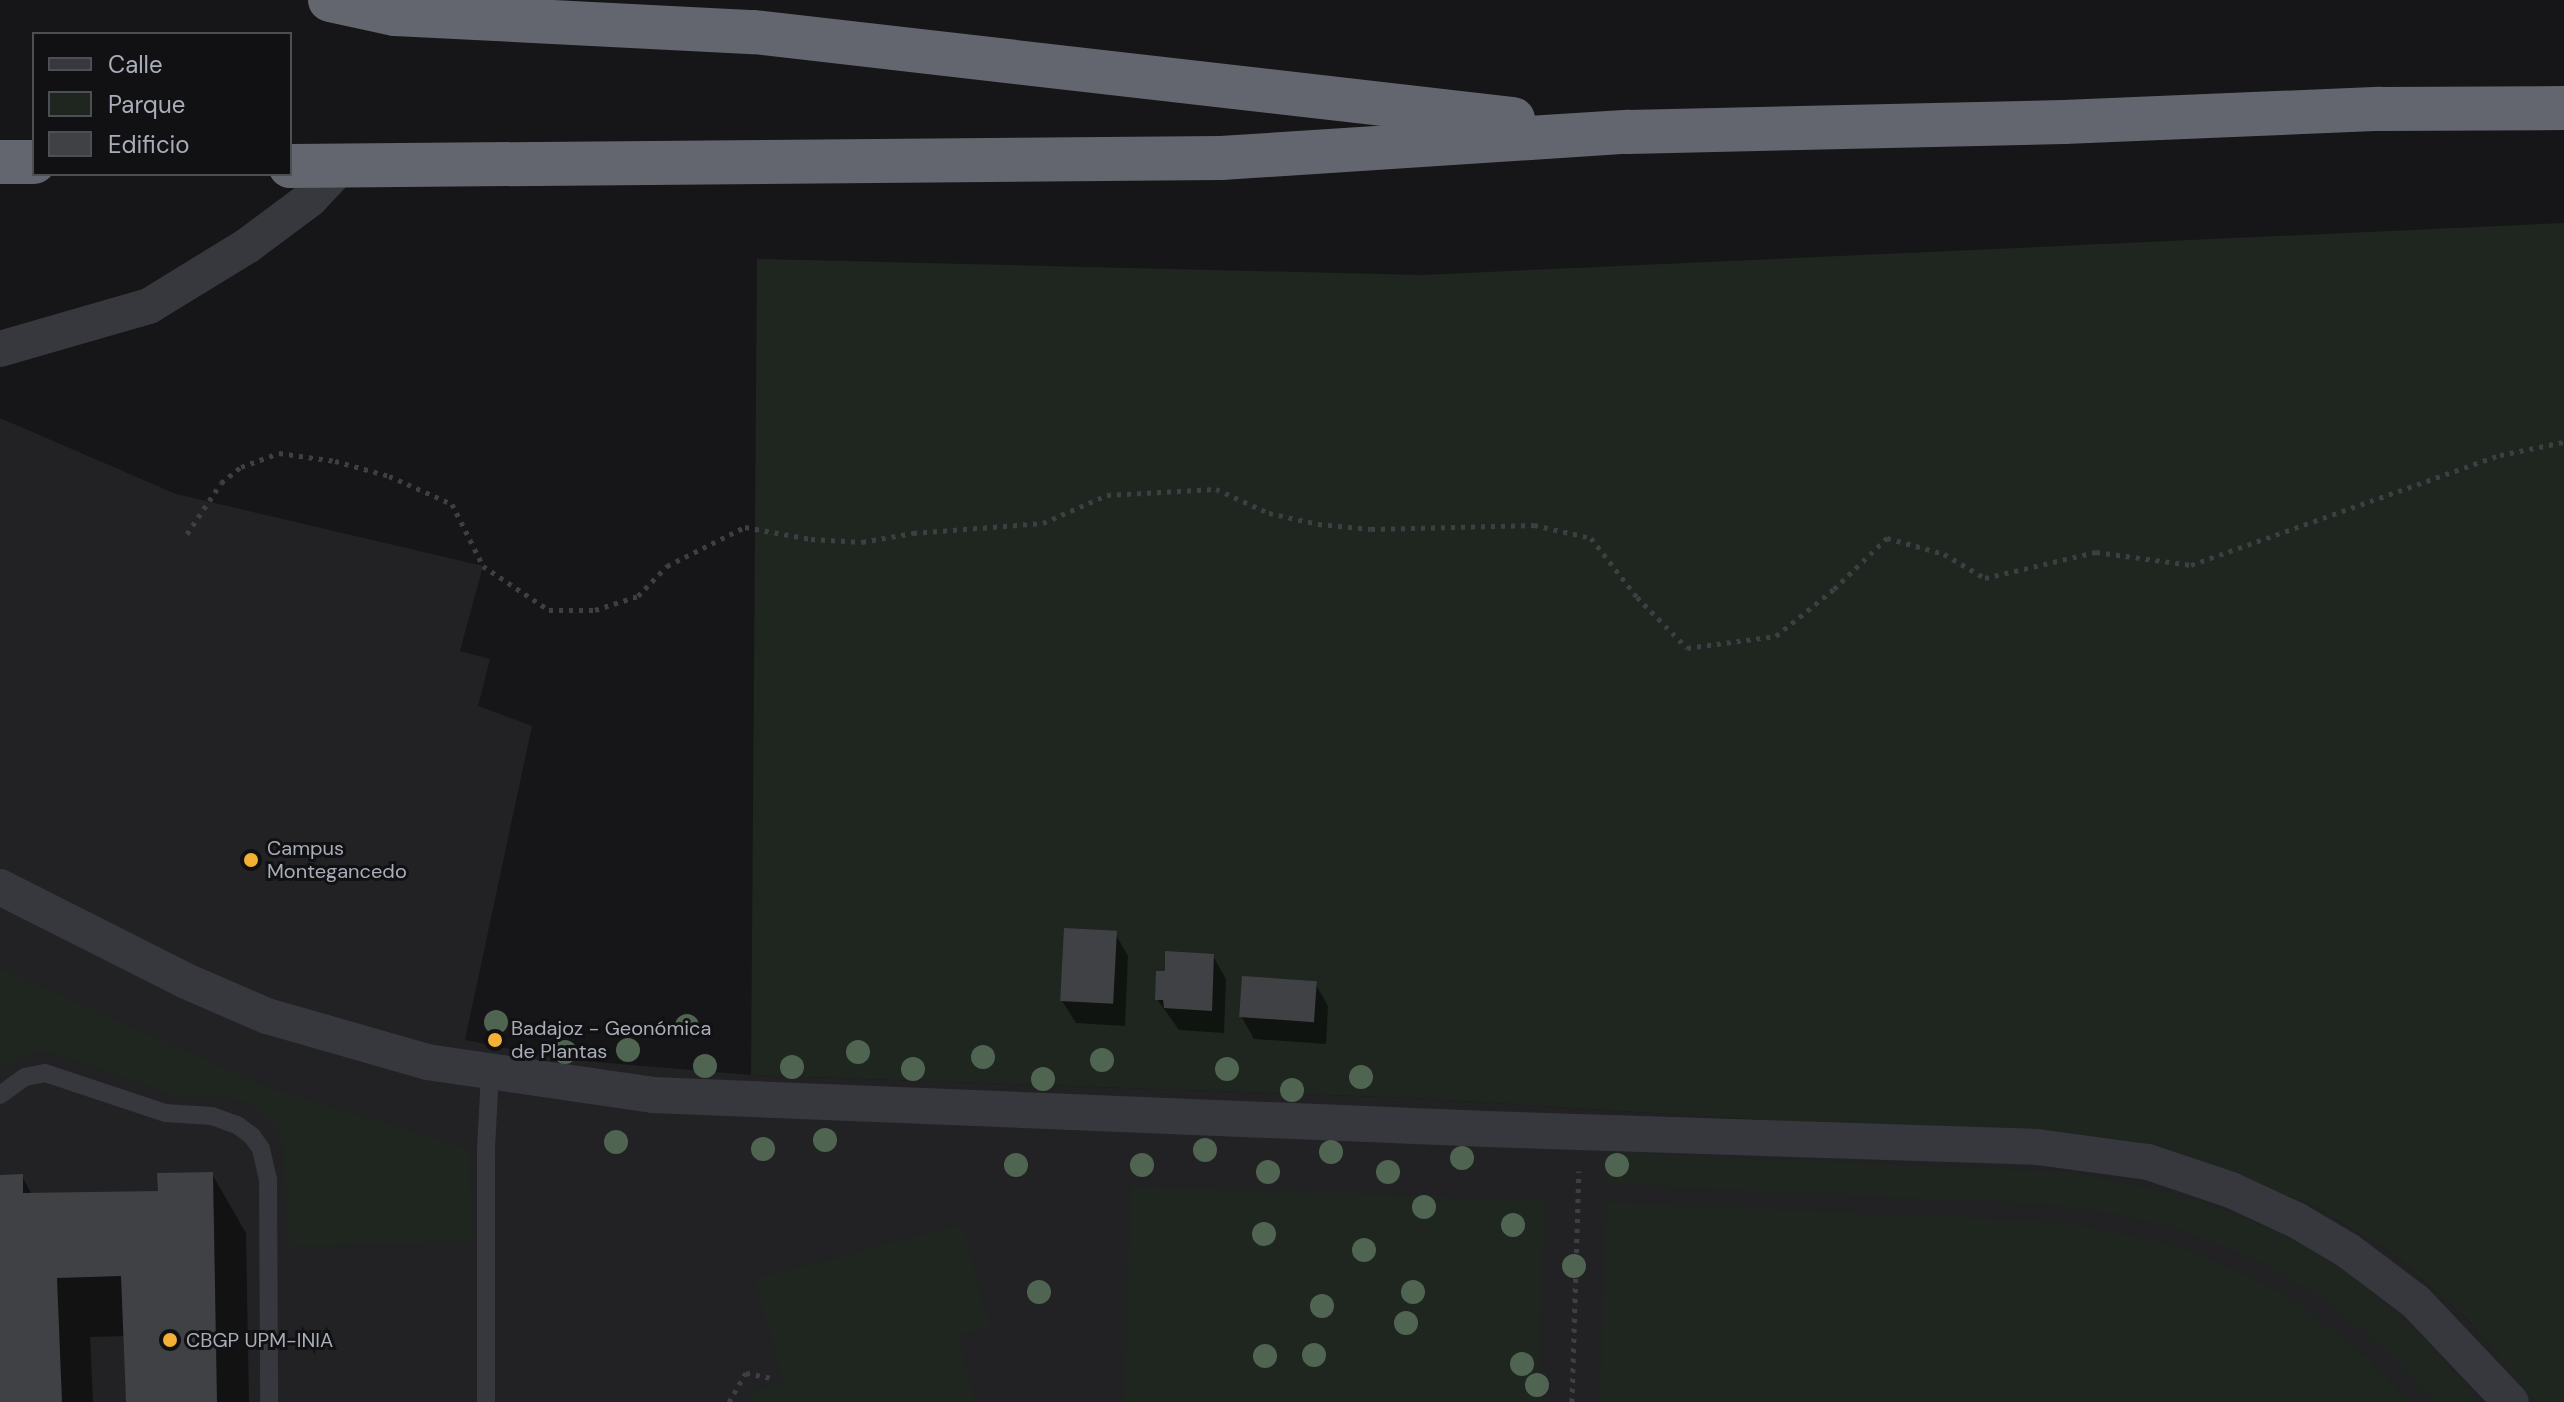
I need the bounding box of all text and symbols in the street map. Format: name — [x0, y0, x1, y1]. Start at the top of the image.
legend — [32, 32, 292, 176]
text: Calle — [108, 49, 163, 80]
text: Parque — [108, 89, 185, 120]
text: Edificio — [108, 129, 190, 160]
place label: Campus Montegancedo — [267, 836, 407, 883]
marker: Campus Montegancedo — [242, 851, 260, 869]
place label: Badajoz - Geonómica de Plantas — [511, 1016, 711, 1063]
marker: Badajoz - Geonómica de Plantas — [486, 1031, 504, 1049]
place label: CBGP UPM-INIA — [186, 1328, 333, 1352]
marker: CBGP UPM-INIA — [161, 1331, 179, 1349]

